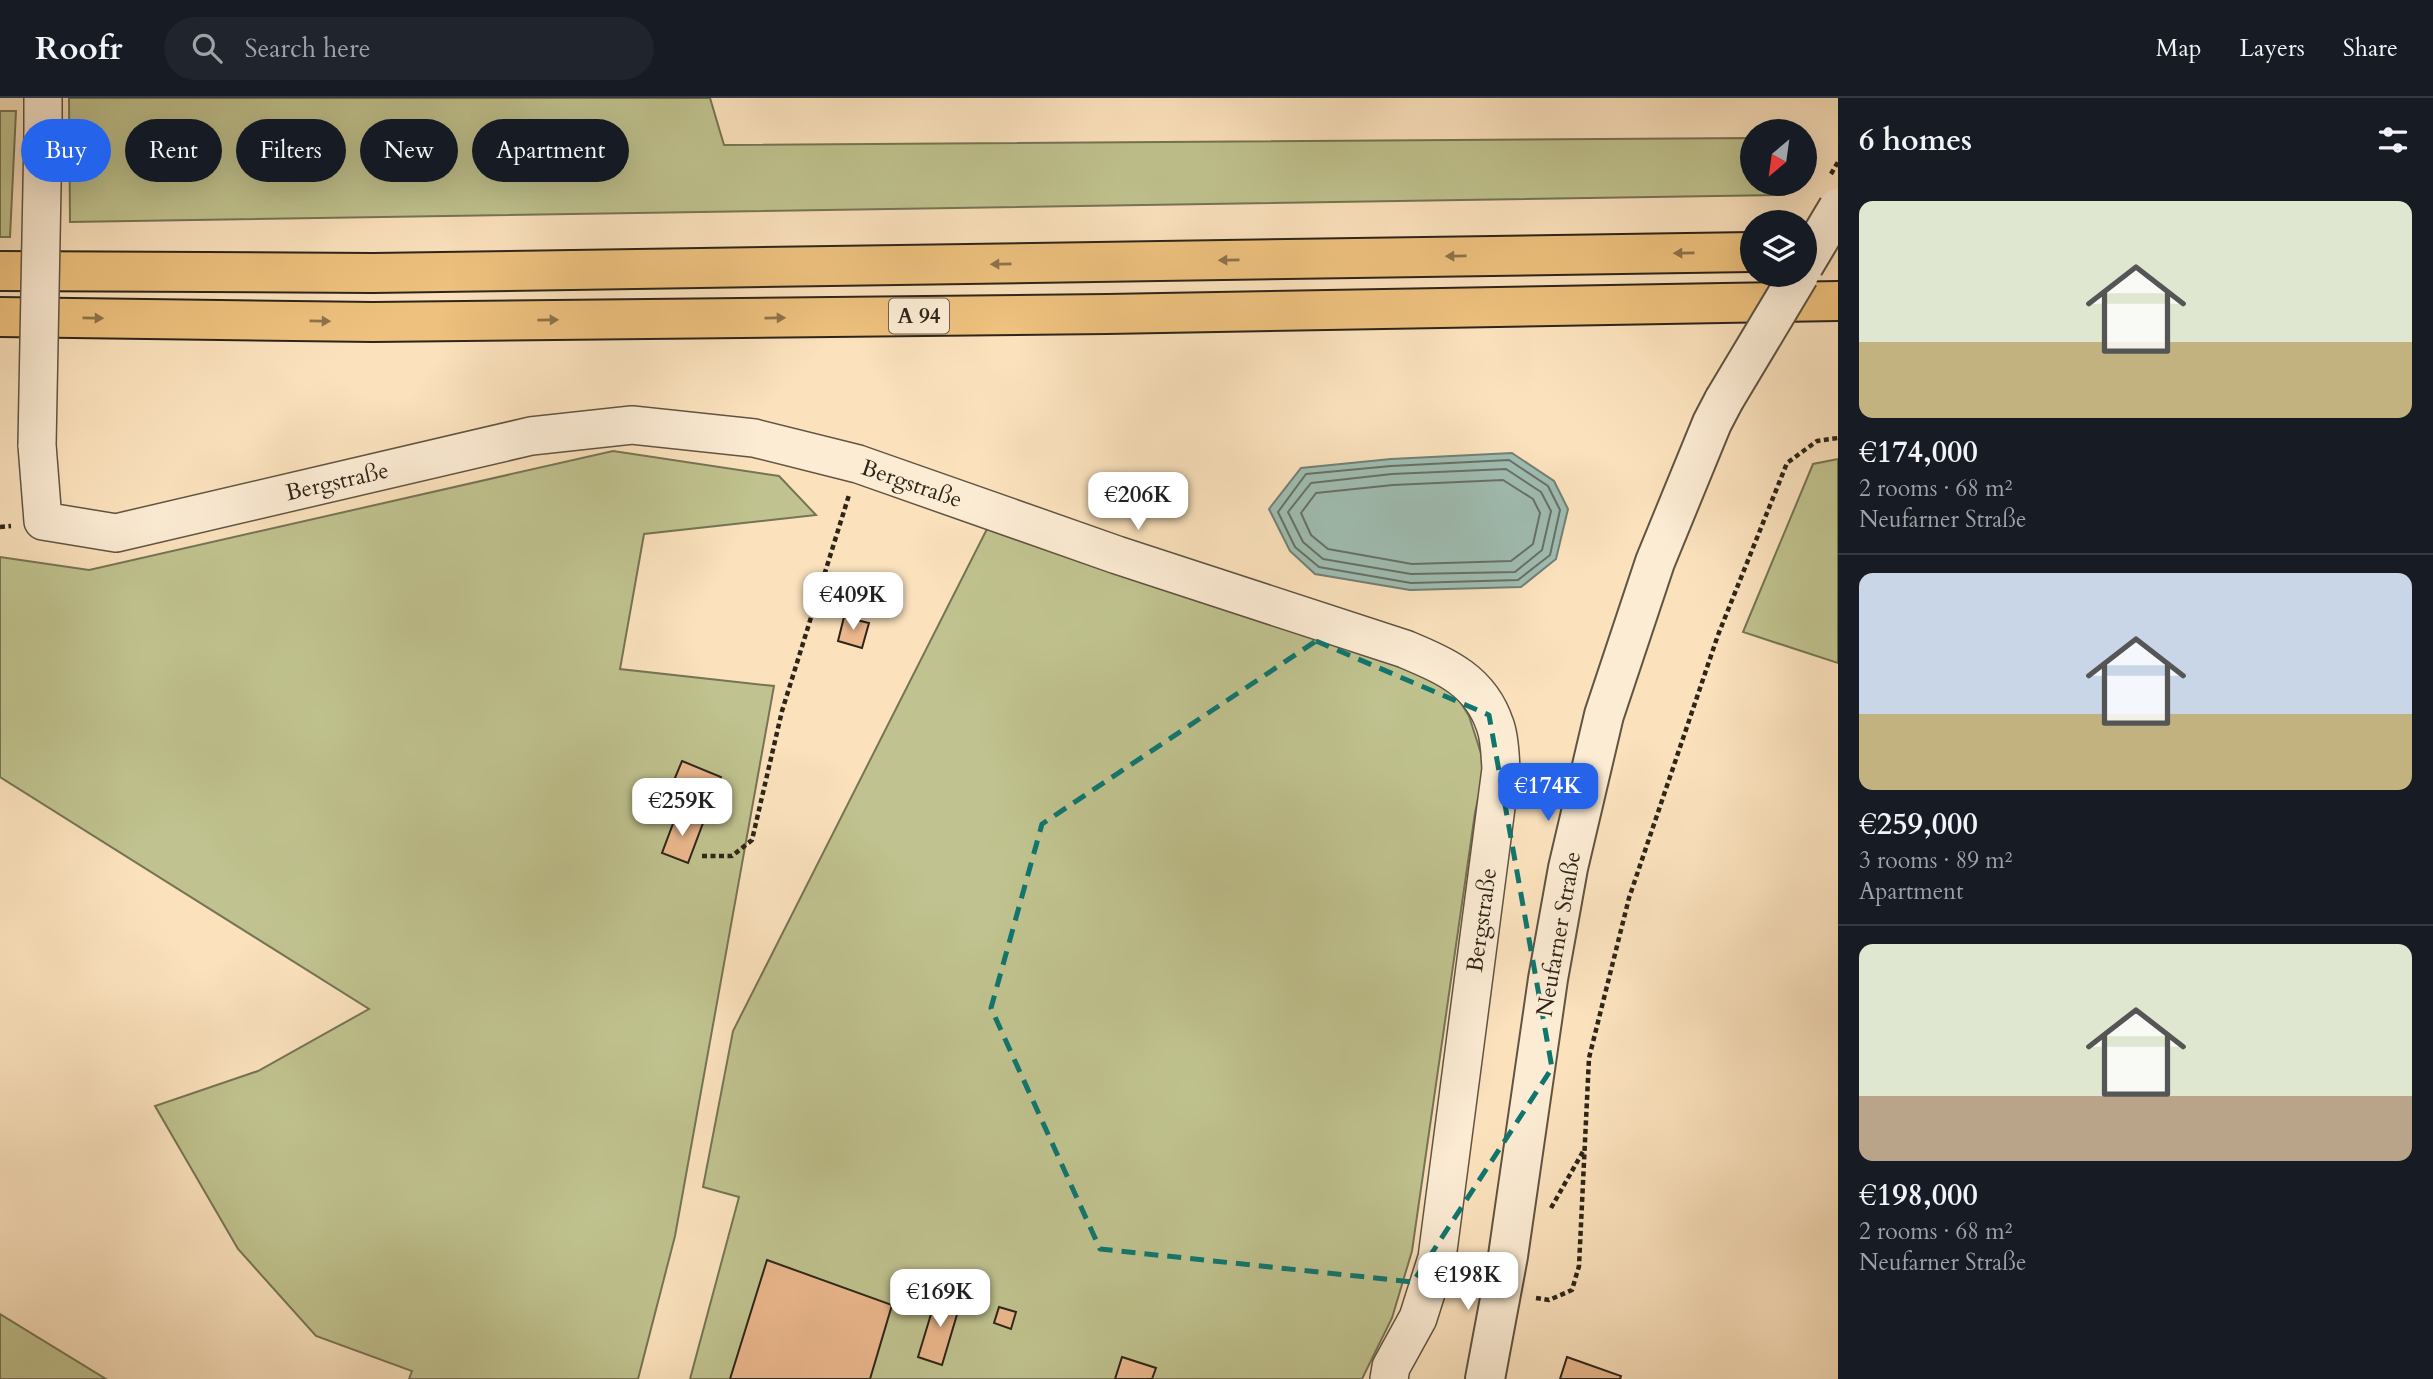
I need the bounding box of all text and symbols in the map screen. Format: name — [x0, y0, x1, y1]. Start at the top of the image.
search box — [164, 17, 654, 80]
text: Roofr — [35, 26, 122, 71]
icon: search — [188, 29, 226, 67]
text: Search here — [244, 31, 370, 66]
text: Map — [2156, 32, 2202, 65]
text: Layers — [2240, 32, 2305, 65]
text: Share — [2343, 32, 2398, 65]
chip: Buy — [21, 119, 111, 182]
chip: Rent — [125, 119, 222, 182]
chip: Filters — [236, 119, 346, 182]
chip: New — [360, 119, 458, 182]
chip: Apartment — [472, 119, 629, 182]
north arrow — [1740, 119, 1816, 196]
map controls — [1740, 119, 1817, 287]
text: 6 homes — [1859, 120, 1972, 161]
icon: filters — [2374, 121, 2412, 159]
button: layers — [1740, 210, 1817, 287]
icon: home — [2073, 246, 2199, 372]
one-way arrow — [1672, 247, 1694, 259]
one-way arrow — [1445, 251, 1467, 262]
one-way arrow — [1217, 254, 1239, 266]
one-way arrow — [990, 258, 1012, 269]
road number: A 94 — [889, 298, 949, 333]
one-way arrow — [764, 312, 786, 323]
one-way arrow — [82, 313, 104, 324]
one-way arrow — [537, 314, 559, 326]
one-way arrow — [309, 315, 331, 327]
text: €174,000 — [1859, 432, 1978, 473]
street label: Bergstraße — [857, 452, 966, 515]
street label: Bergstraße — [283, 455, 392, 508]
pin: €206K — [1089, 472, 1187, 532]
text: 2 rooms · 68 m² — [1859, 473, 2012, 504]
text: €206K — [1104, 479, 1172, 510]
text: Neufarner Straße — [1859, 504, 2026, 535]
pin: €409K — [804, 573, 902, 632]
text: €409K — [819, 579, 887, 610]
icon: home — [2073, 618, 2199, 744]
pin: €174K — [1499, 764, 1597, 823]
text: €174K — [1514, 770, 1582, 801]
pin: €259K — [633, 778, 731, 838]
text: €259K — [648, 785, 716, 816]
text: €259,000 — [1859, 804, 1978, 845]
text: 3 rooms · 89 m² — [1859, 845, 2012, 876]
street label: Neufarner Straße — [1529, 849, 1588, 1019]
street label: Bergstraße — [1459, 866, 1504, 974]
text: Apartment — [1859, 876, 1963, 907]
icon: home — [2073, 989, 2199, 1115]
text: €198,000 — [1859, 1175, 1978, 1216]
text: 2 rooms · 68 m² — [1859, 1216, 2012, 1247]
text: Neufarner Straße — [1859, 1247, 2026, 1278]
pin: €198K — [1419, 1252, 1517, 1312]
text: €198K — [1434, 1259, 1502, 1290]
pin: €169K — [891, 1270, 989, 1329]
text: €169K — [906, 1276, 974, 1307]

